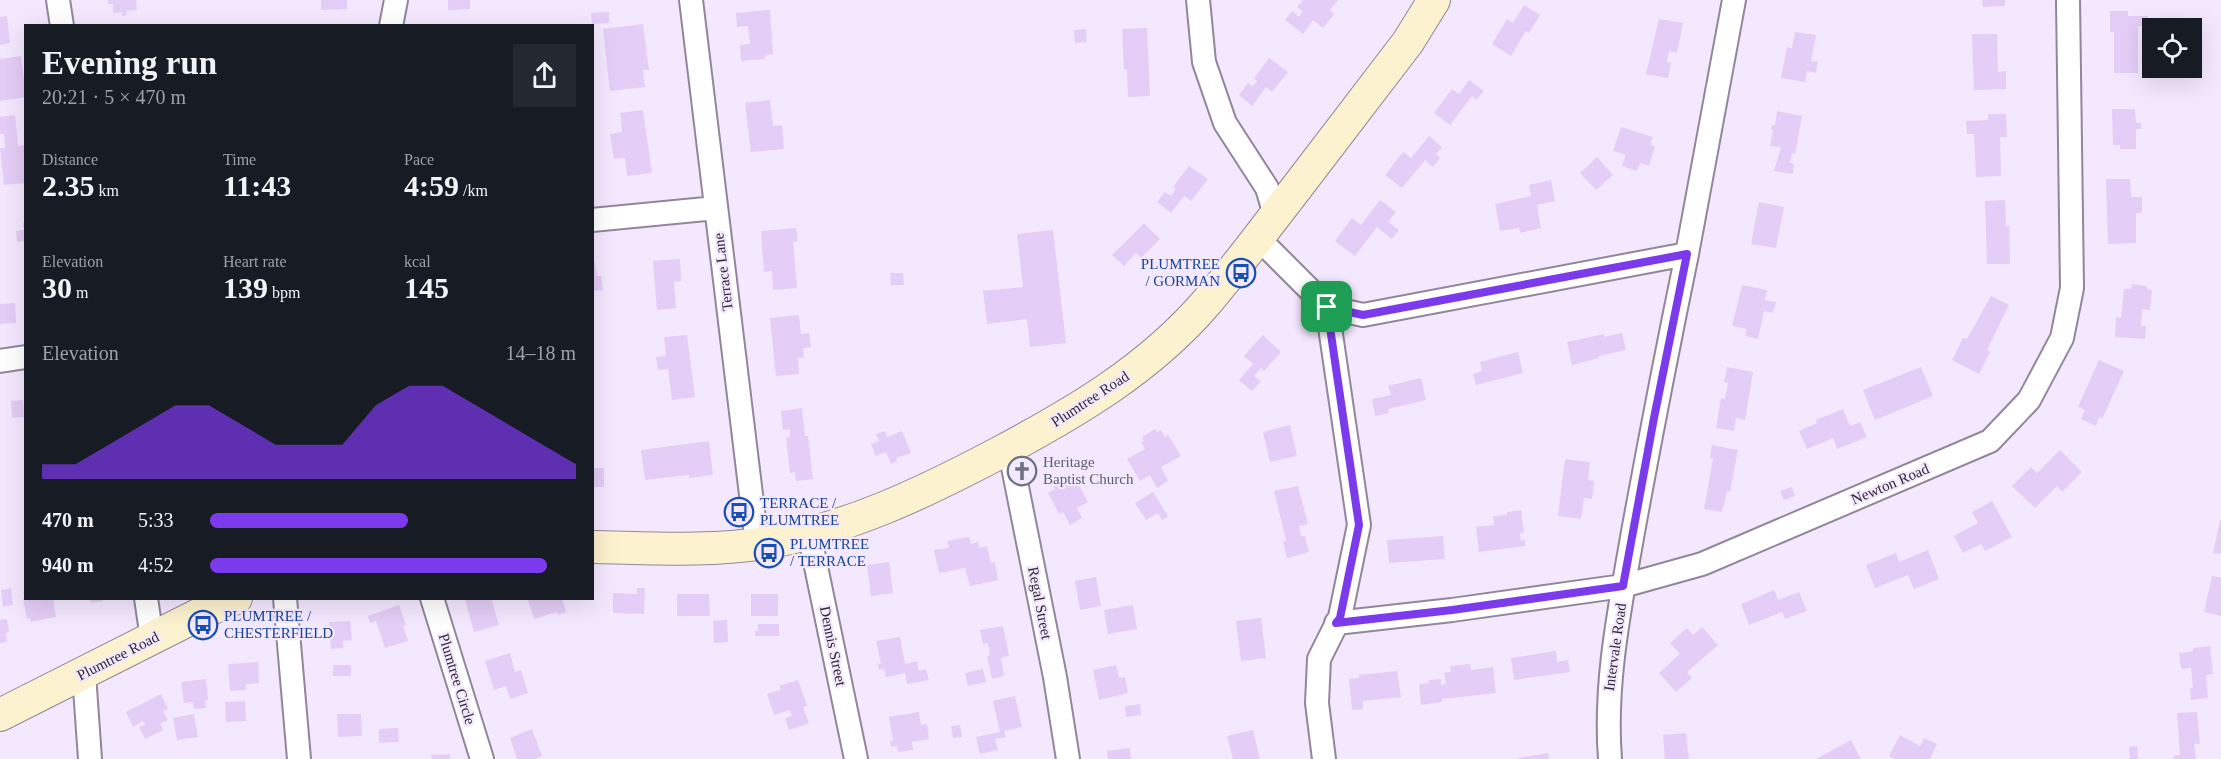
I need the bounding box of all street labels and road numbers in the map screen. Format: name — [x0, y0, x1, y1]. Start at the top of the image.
street label: Terrace Lane — [710, 232, 736, 312]
street label: Plumtree Road — [1048, 368, 1132, 430]
street label: Newton Road — [1849, 460, 1932, 508]
street label: Regal Street — [1025, 565, 1055, 642]
street label: Intervale Road — [1601, 601, 1629, 692]
street label: Dennis Street — [817, 605, 849, 688]
street label: Plumtree Road — [74, 628, 162, 683]
street label: Plumtree Circle — [436, 631, 479, 727]

